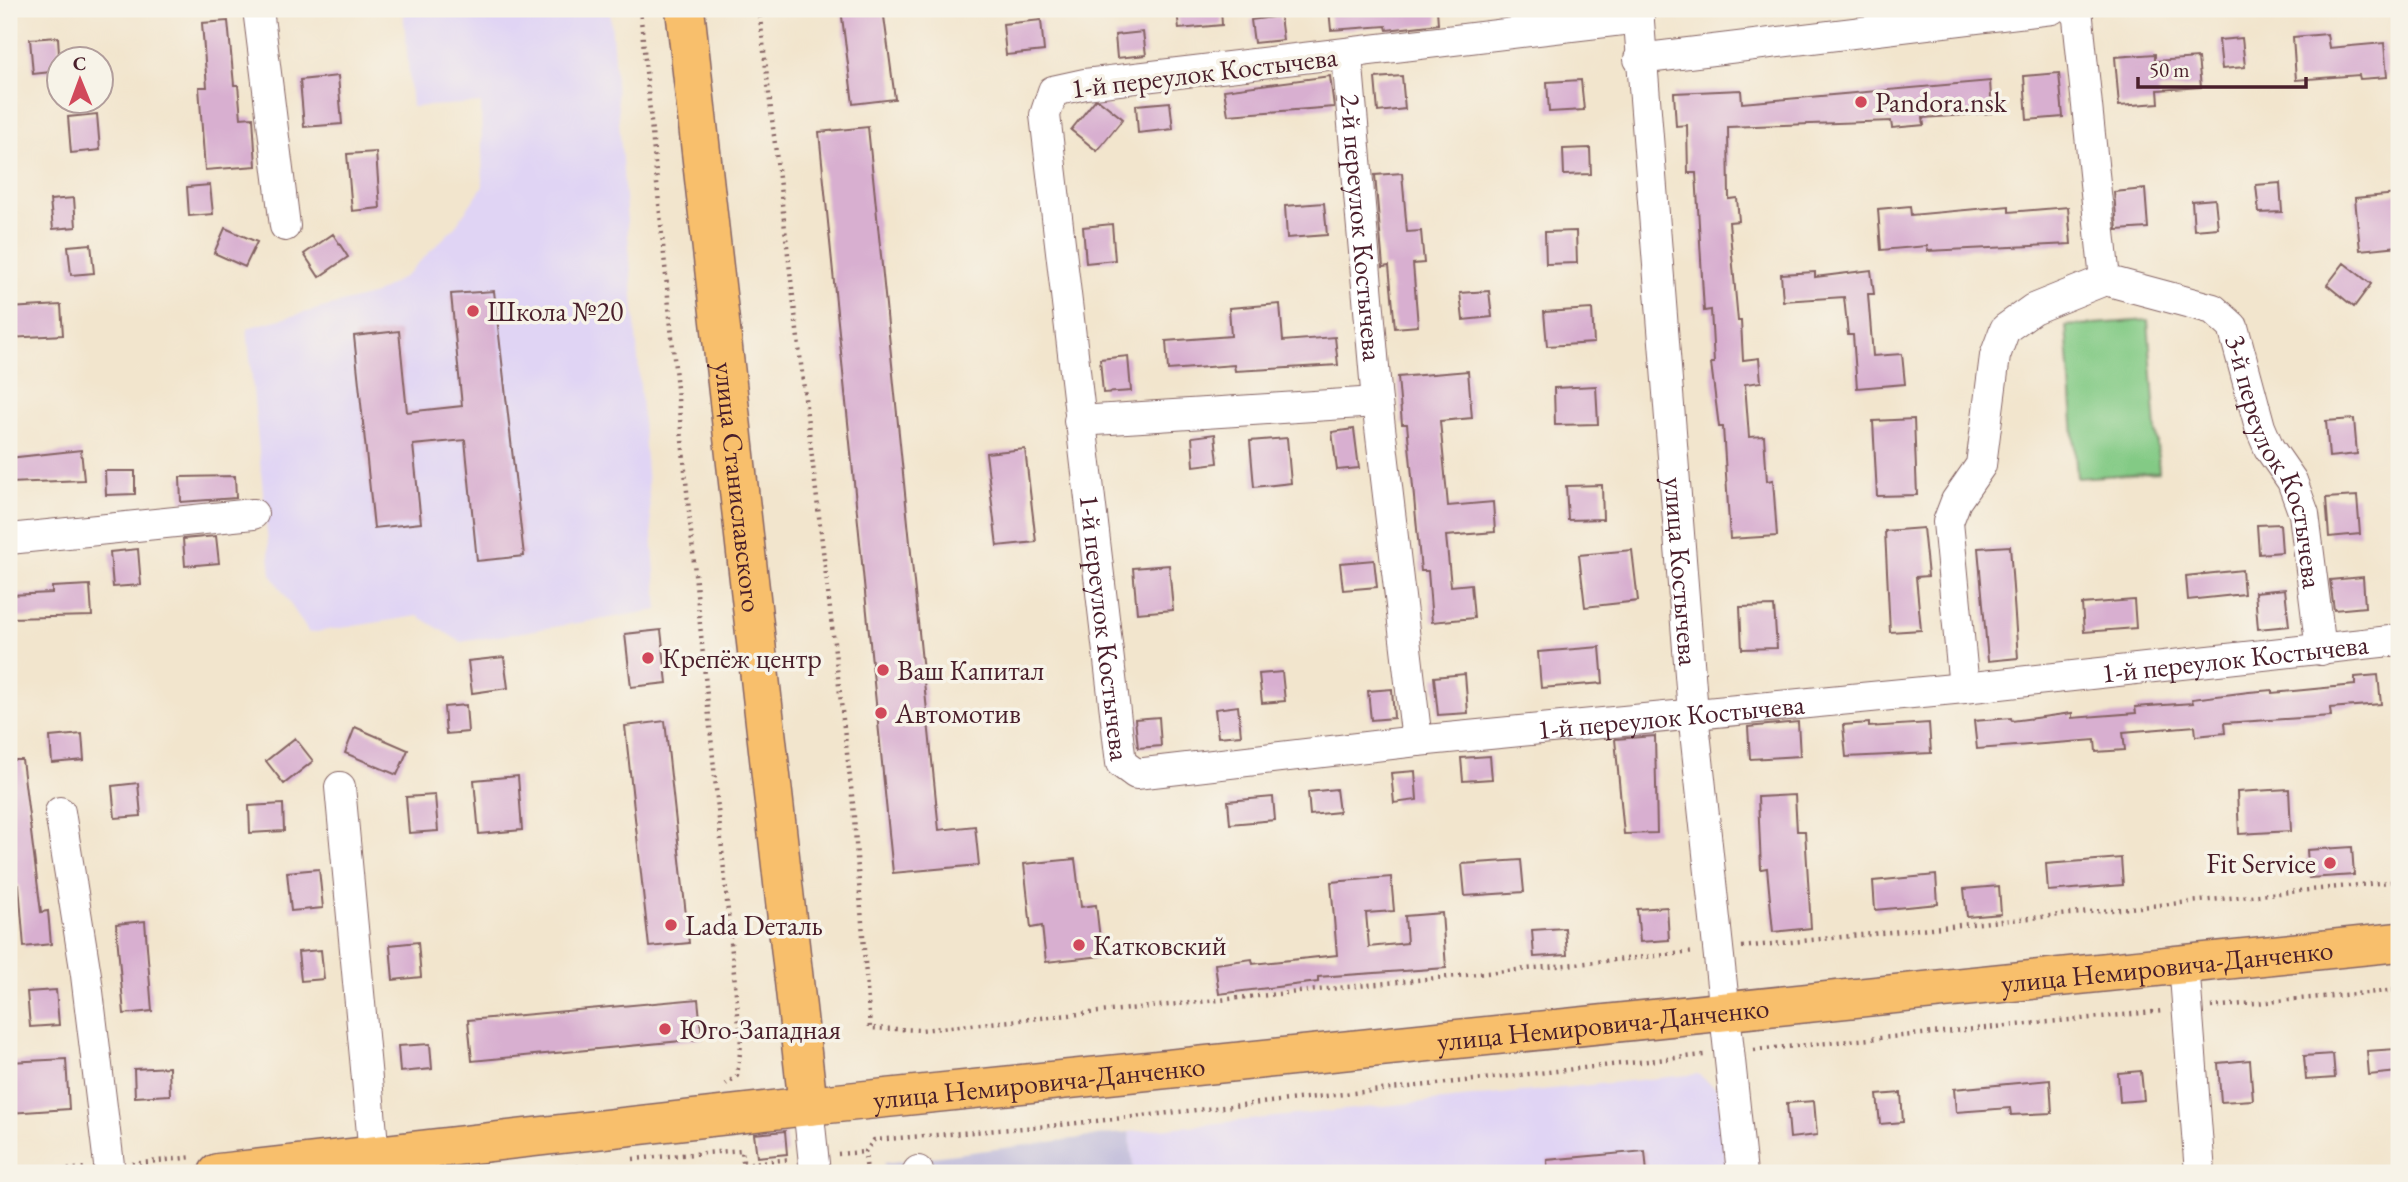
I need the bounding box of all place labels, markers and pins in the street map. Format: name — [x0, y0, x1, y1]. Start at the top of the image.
place label: Pandora.nsk — [1875, 84, 2008, 120]
marker: Pandora.nsk — [1853, 94, 1869, 110]
place label: Школа №20 — [487, 293, 623, 329]
marker: Школа №20 — [465, 303, 481, 319]
place label: Крепёж центр — [662, 640, 822, 676]
marker: Крепёж центр — [640, 650, 656, 666]
place label: Ваш Капитал — [897, 652, 1044, 688]
marker: Ваш Капитал — [875, 662, 891, 678]
place label: Автомотив — [894, 695, 1021, 731]
marker: Автомотив — [873, 705, 889, 721]
place label: Fit Service — [2206, 845, 2316, 881]
marker: Fit Service — [2322, 855, 2338, 871]
place label: Lada Dеталь — [685, 907, 823, 943]
marker: Lada Dеталь — [663, 917, 679, 933]
place label: Катковский — [1093, 927, 1227, 963]
marker: Катковский — [1071, 937, 1087, 953]
place label: Юго-Западная — [679, 1011, 841, 1047]
marker: Юго-Западная — [657, 1021, 673, 1037]

